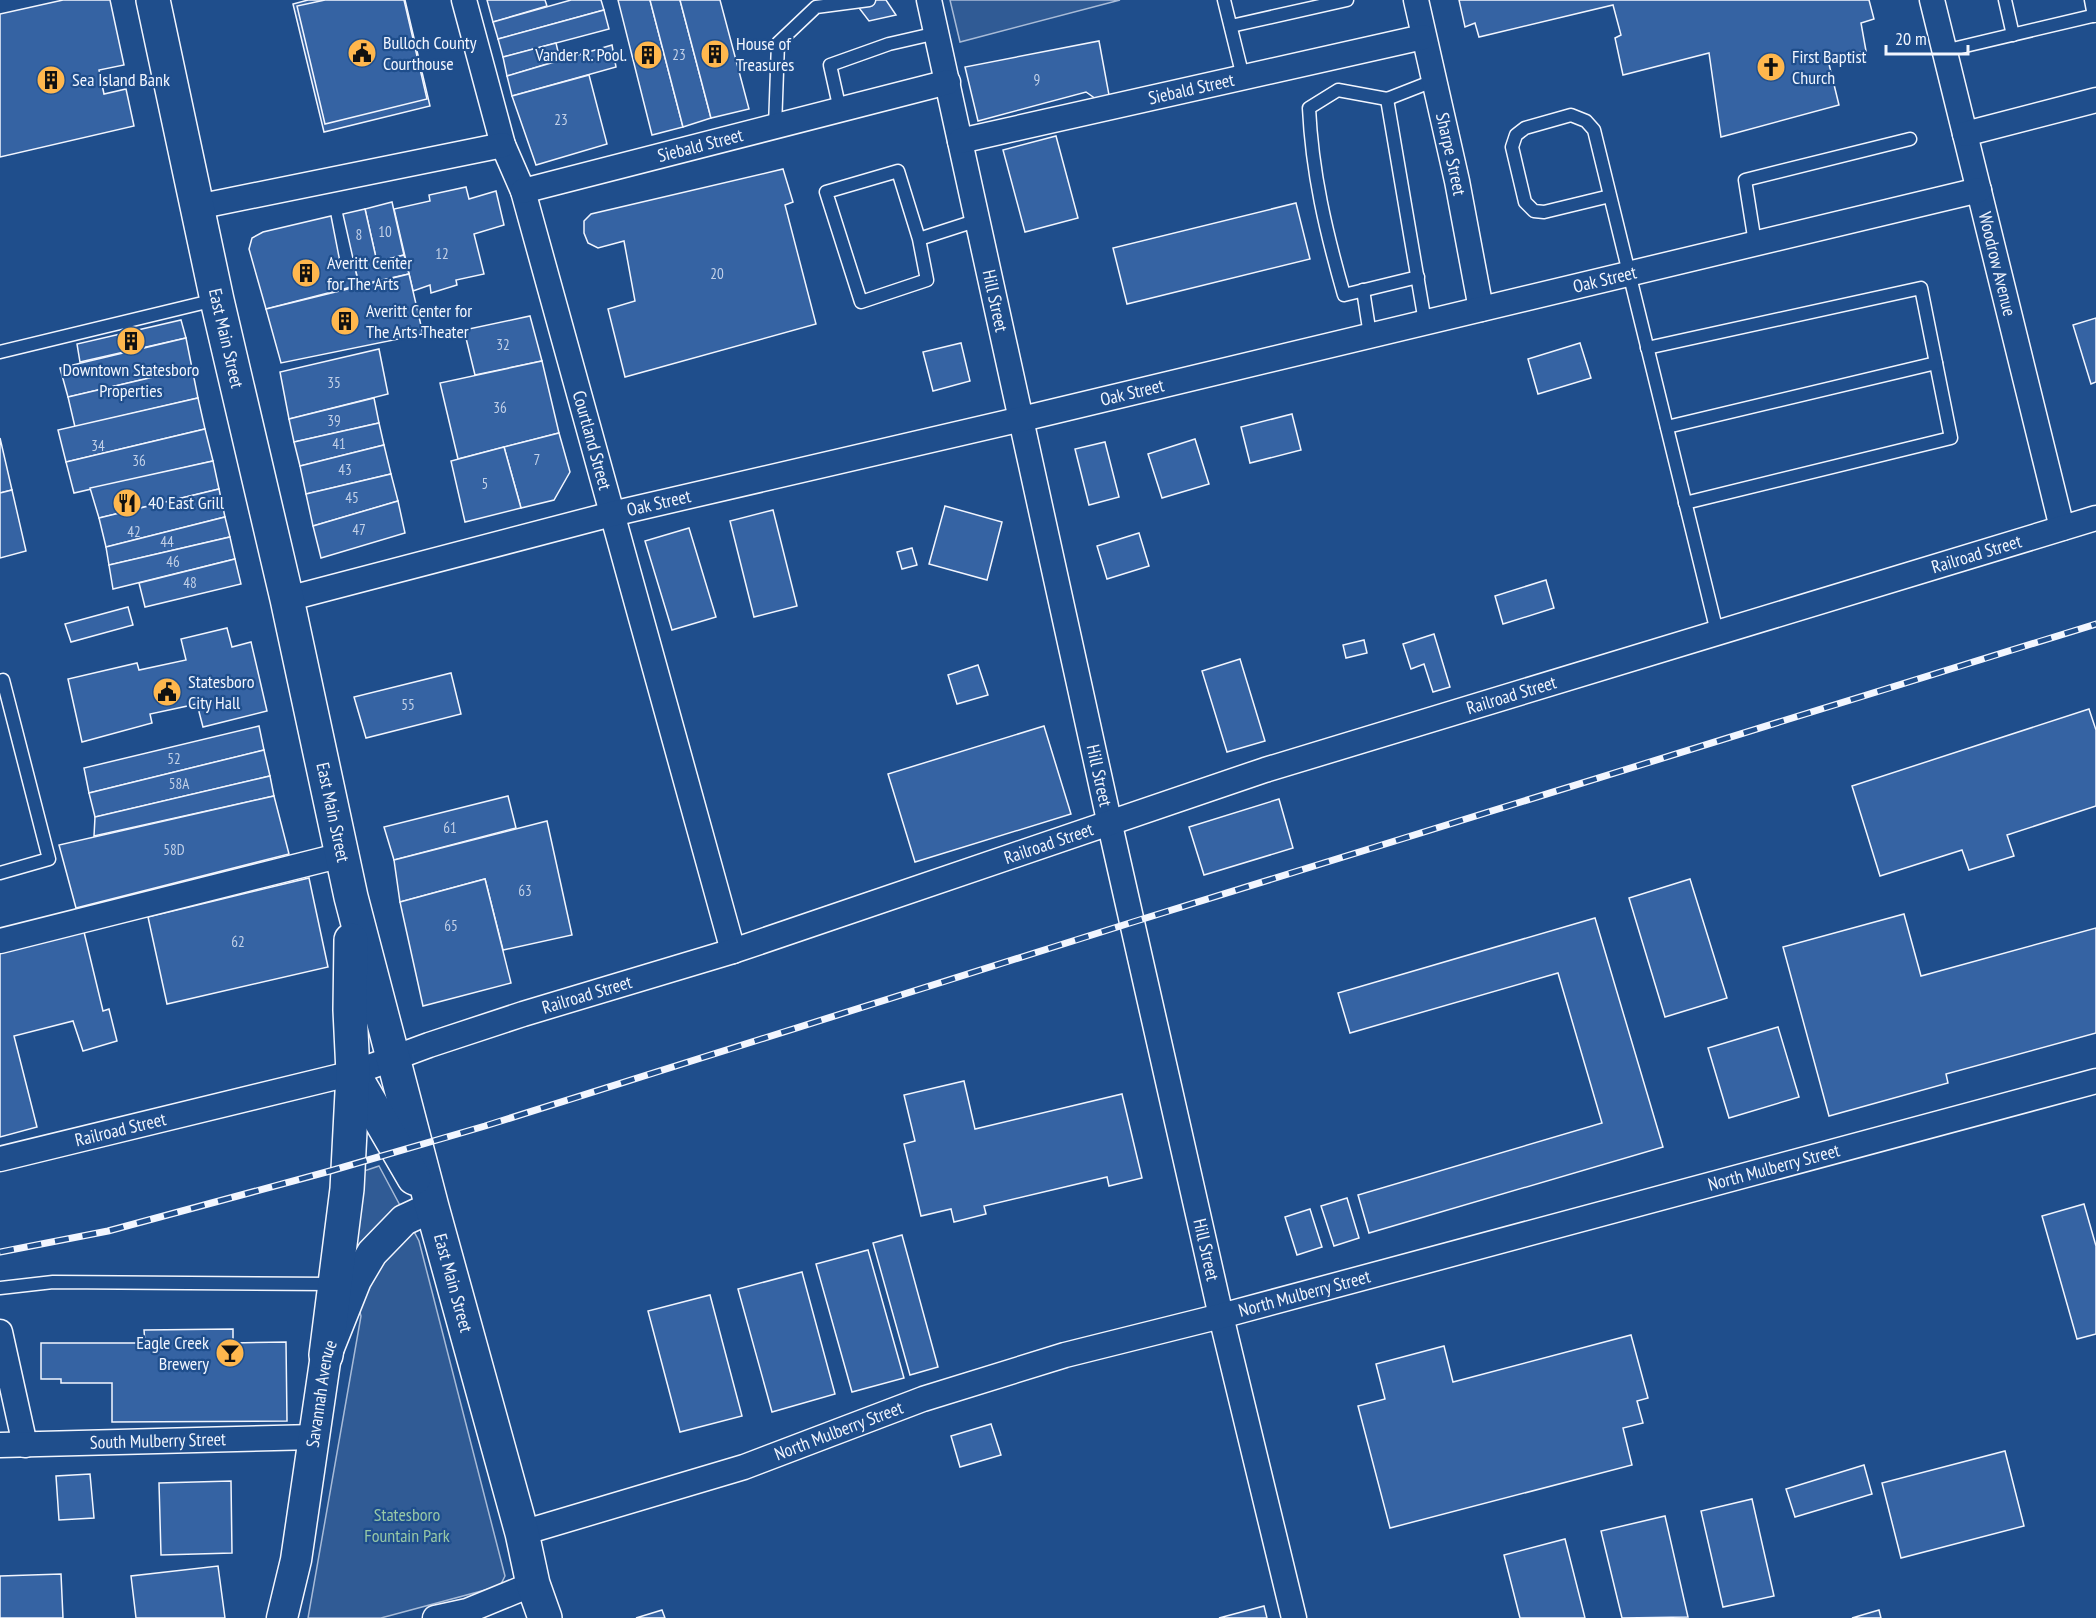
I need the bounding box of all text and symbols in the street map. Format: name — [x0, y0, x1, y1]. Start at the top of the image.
scale bar — [1886, 18, 1968, 56]
text: 20 m — [1895, 27, 1927, 50]
place label: Bulloch County Courthouse — [383, 31, 477, 75]
place label: House of Treasures — [736, 32, 794, 76]
public building icon: Bulloch County Courthouse — [346, 37, 378, 69]
building icon: House of Treasures — [699, 38, 731, 70]
building icon: Vander R. Pool. — [632, 39, 664, 71]
place label: Vander R. Pool. — [534, 43, 627, 66]
house number: 23 — [672, 45, 686, 64]
place label: First Baptist Church — [1792, 45, 1867, 89]
church icon: First Baptist Church — [1755, 51, 1787, 83]
building icon: Sea Island Bank — [35, 64, 67, 96]
place label: Sea Island Bank — [72, 68, 170, 91]
street label: Siebald Street — [1146, 68, 1236, 109]
house number: 9 — [1034, 70, 1040, 89]
house number: 23 — [554, 110, 568, 129]
street label: Sharpe Street — [1431, 110, 1471, 197]
street label: Siebald Street — [655, 123, 745, 167]
street label: Woodrow Avenue — [1974, 210, 2021, 318]
house number: 10 — [378, 222, 392, 241]
house number: 8 — [356, 225, 362, 244]
house number: 12 — [435, 244, 449, 263]
place label: Averitt Center for The Arts — [327, 251, 412, 295]
building icon: Averitt Center for The Arts — [290, 257, 322, 289]
street label: Oak Street — [1570, 260, 1639, 298]
house number: 20 — [710, 264, 724, 283]
street label: Hill Street — [977, 267, 1013, 334]
street label: East Main Street — [204, 286, 249, 390]
place label: Averitt Center for The Arts Theater — [366, 299, 472, 343]
building icon: Averitt Center for The Arts Theater — [329, 305, 361, 337]
building icon: Downtown Statesboro Properties — [115, 325, 147, 357]
house number: 32 — [496, 335, 510, 354]
place label: Downtown Statesboro Properties — [63, 358, 200, 402]
house number: 35 — [327, 373, 341, 392]
street label: Oak Street — [1098, 373, 1166, 411]
street label: Courtland Street — [568, 388, 617, 492]
house number: 36 — [493, 398, 507, 417]
house number: 39 — [327, 411, 341, 430]
house number: 41 — [332, 434, 346, 453]
house number: 34 — [91, 436, 105, 455]
house number: 7 — [534, 450, 540, 469]
house number: 36 — [132, 451, 146, 470]
house number: 43 — [338, 460, 352, 479]
house number: 5 — [482, 474, 488, 493]
street label: Oak Street — [625, 484, 693, 521]
restaurant icon: 40 East Grill — [111, 487, 143, 519]
house number: 45 — [345, 488, 359, 507]
place label: 40 East Grill — [148, 491, 225, 514]
house number: 47 — [352, 520, 366, 539]
house number: 42 — [127, 522, 141, 541]
street label: Railroad Street — [1929, 529, 2024, 578]
house number: 44 — [160, 532, 174, 551]
house number: 46 — [166, 552, 180, 571]
house number: 48 — [183, 573, 197, 592]
place label: Statesboro City Hall — [188, 670, 255, 714]
street label: Railroad Street — [1464, 670, 1559, 719]
public building icon: Statesboro City Hall — [151, 676, 183, 708]
house number: 55 — [401, 695, 415, 714]
street label: Hill Street — [1082, 742, 1118, 809]
house number: 52 — [167, 749, 181, 768]
street label: East Main Street — [311, 760, 355, 864]
house number: 58A — [169, 774, 190, 793]
street label: Railroad Street — [1001, 817, 1096, 869]
house number: 61 — [443, 818, 457, 837]
house number: 58D — [163, 840, 185, 859]
house number: 63 — [518, 881, 532, 900]
house number: 65 — [444, 916, 458, 935]
house number: 62 — [231, 932, 245, 951]
street label: Railroad Street — [539, 970, 635, 1019]
street label: Railroad Street — [73, 1107, 168, 1151]
street label: North Mulberry Street — [1705, 1138, 1842, 1196]
street label: Hill Street — [1188, 1216, 1225, 1283]
street label: East Main Street — [429, 1231, 478, 1335]
street label: North Mulberry Street — [1236, 1264, 1373, 1322]
place label: Eagle Creek Brewery — [136, 1331, 209, 1375]
street label: Savannah Avenue — [301, 1336, 342, 1449]
bar icon: Eagle Creek Brewery — [214, 1337, 246, 1369]
street label: North Mulberry Street — [771, 1396, 906, 1465]
street label: South Mulberry Street — [90, 1427, 226, 1454]
park label: Statesboro Fountain Park — [364, 1503, 450, 1547]

